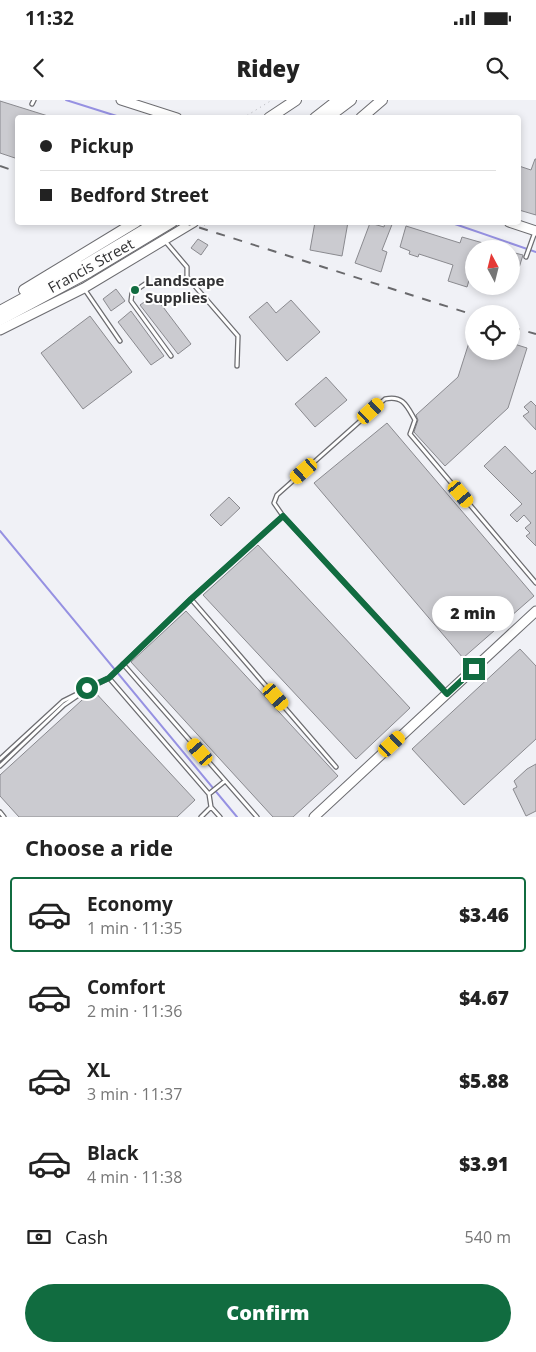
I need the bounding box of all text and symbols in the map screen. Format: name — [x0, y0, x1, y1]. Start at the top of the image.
text: 11:32 — [25, 5, 74, 31]
text: Ridey — [236, 53, 300, 83]
icon: back — [25, 54, 53, 82]
icon: search — [483, 54, 511, 82]
text: Pickup — [70, 133, 134, 159]
text: Bedford Street — [70, 182, 209, 208]
street label: Francis Street — [44, 233, 137, 297]
north arrow — [465, 240, 520, 295]
map controls — [465, 240, 520, 360]
place label: Landscape Supplies — [145, 270, 225, 307]
marker: Landscape Supplies — [129, 284, 141, 296]
button: locate — [465, 305, 520, 360]
car — [354, 395, 387, 427]
car — [287, 455, 320, 487]
car — [445, 478, 476, 510]
callout: 2 min — [433, 596, 515, 632]
text: 2 min — [450, 602, 496, 624]
route end — [463, 658, 485, 680]
route start — [76, 677, 98, 699]
car — [260, 681, 291, 713]
car — [375, 728, 408, 760]
car — [184, 736, 215, 768]
text: Choose a ride — [25, 832, 173, 862]
text: Economy — [87, 891, 173, 917]
icon: car — [27, 892, 72, 937]
text: $3.46 — [459, 902, 509, 928]
text: 1 min · 11:35 — [87, 917, 182, 939]
text: Comfort — [87, 974, 166, 1000]
icon: car — [27, 975, 72, 1020]
text: $4.67 — [459, 985, 509, 1011]
text: 2 min · 11:36 — [87, 1000, 182, 1022]
text: XL — [87, 1057, 110, 1083]
icon: car — [27, 1058, 72, 1103]
text: $5.88 — [459, 1068, 509, 1094]
text: 3 min · 11:37 — [87, 1083, 182, 1105]
text: Black — [87, 1140, 139, 1166]
icon: car — [27, 1141, 72, 1186]
text: $3.91 — [459, 1151, 509, 1177]
text: 4 min · 11:38 — [87, 1166, 182, 1188]
icon: cash — [25, 1223, 53, 1251]
text: Cash — [65, 1224, 108, 1250]
text: 540 m — [465, 1226, 511, 1248]
button: Confirm — [25, 1284, 511, 1342]

